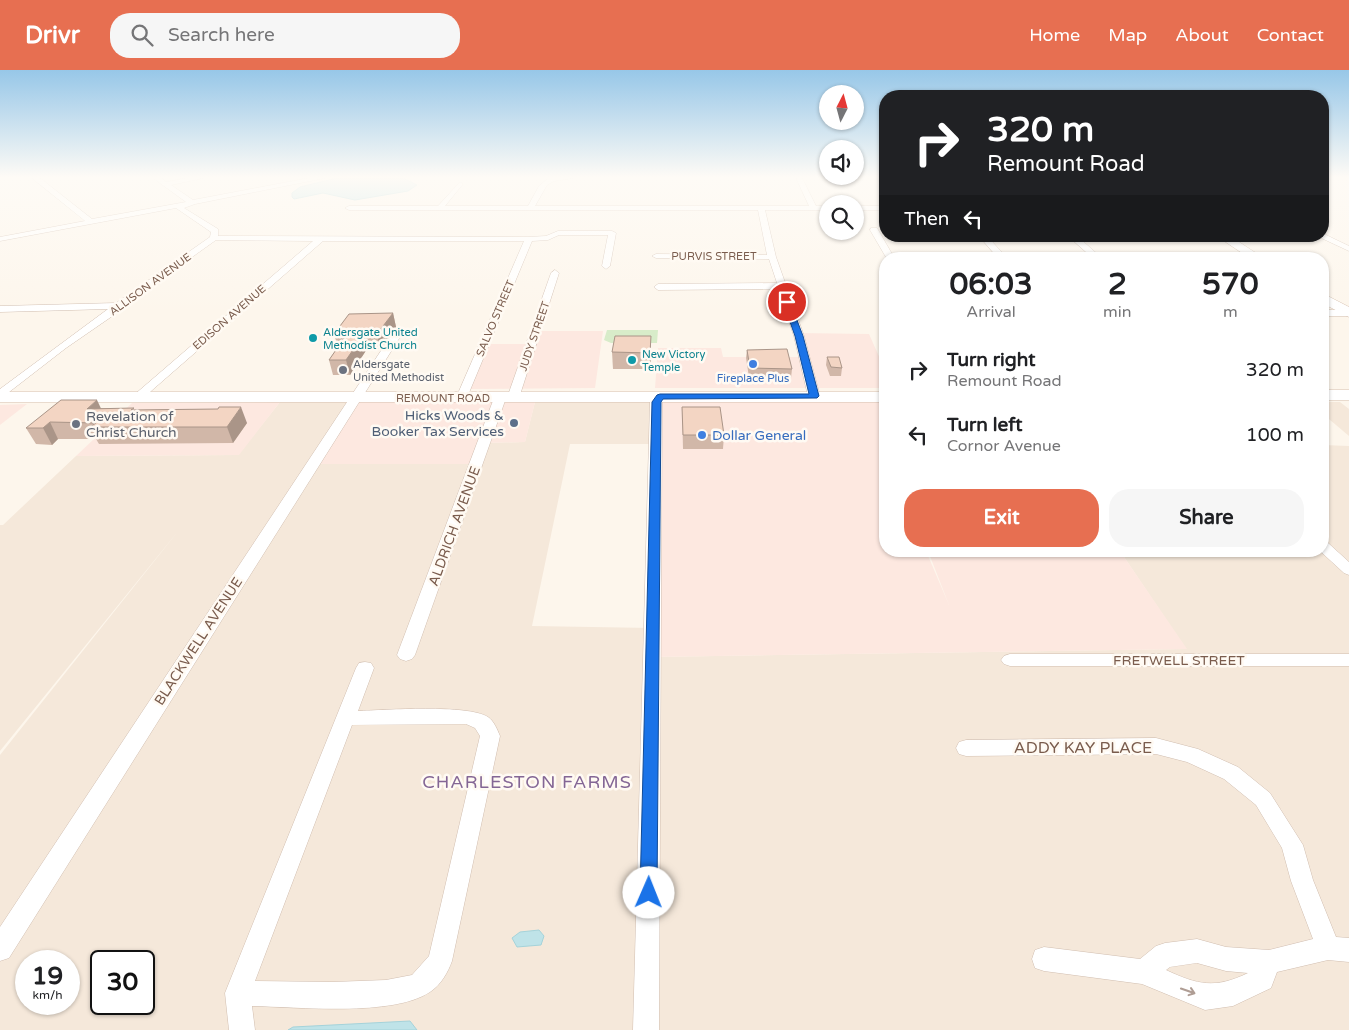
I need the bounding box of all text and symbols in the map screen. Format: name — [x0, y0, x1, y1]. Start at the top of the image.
search box — [110, 13, 460, 58]
text: Drivr — [25, 21, 80, 50]
icon: search — [128, 21, 156, 49]
text: Search here — [168, 24, 275, 46]
text: Home — [1029, 24, 1080, 46]
text: Map — [1108, 24, 1147, 46]
text: About — [1175, 24, 1229, 46]
text: Contact — [1257, 24, 1324, 46]
north arrow — [819, 85, 864, 130]
map controls — [819, 85, 864, 240]
text: 320 m — [987, 109, 1094, 151]
icon: right — [904, 110, 969, 175]
button: sound — [819, 140, 864, 185]
text: Remount Road — [987, 151, 1145, 177]
button: search — [819, 195, 864, 240]
icon: left — [959, 205, 987, 233]
text: Then — [904, 208, 949, 230]
street label: ALLISON AVENUE — [107, 250, 194, 318]
street label: PURVIS STREET — [671, 250, 757, 263]
text: 06:03 — [949, 266, 1033, 303]
text: 2 — [1108, 266, 1127, 303]
text: 570 — [1202, 266, 1259, 303]
street label: SALVO STREET — [474, 278, 518, 358]
pin — [766, 281, 808, 323]
street label: EDISON AVENUE — [190, 282, 268, 353]
icon: arrive — [773, 288, 801, 316]
street label: JUDY STREET — [516, 299, 553, 373]
text: Arrival — [966, 302, 1016, 322]
text: min — [1103, 302, 1132, 322]
text: m — [1223, 302, 1238, 322]
place label: Aldersgate United Methodist Church — [323, 326, 418, 352]
marker: Aldersgate United Methodist Church — [307, 332, 319, 344]
place label: New Victory Temple — [642, 348, 706, 374]
text: Turn right — [947, 349, 1035, 371]
marker: New Victory Temple — [626, 354, 638, 366]
icon: right — [904, 356, 932, 384]
place label: Aldersgate United Methodist — [353, 358, 444, 384]
marker: Fireplace Plus — [747, 358, 759, 370]
text: 320 m — [1246, 359, 1304, 381]
marker: Aldersgate United Methodist — [337, 364, 349, 376]
text: Remount Road — [947, 371, 1062, 391]
place label: Fireplace Plus — [717, 372, 789, 385]
street label: REMOUNT ROAD — [396, 392, 490, 405]
place label: Hicks Woods & Booker Tax Services — [372, 407, 504, 440]
place label: Revelation of Christ Church — [86, 408, 177, 441]
text: Turn left — [947, 414, 1023, 436]
marker: Hicks Woods & Booker Tax Services — [508, 417, 520, 429]
marker: Revelation of Christ Church — [70, 418, 82, 430]
icon: left — [904, 421, 932, 449]
text: 100 m — [1246, 424, 1304, 446]
place label: Dollar General — [712, 427, 806, 444]
marker: Dollar General — [696, 429, 708, 441]
text: Cornor Avenue — [947, 436, 1061, 456]
street label: ALDRICH AVENUE — [425, 464, 484, 588]
button: Exit — [904, 489, 1099, 547]
button: Share — [1109, 489, 1304, 547]
street label: BLACKWELL AVENUE — [151, 574, 246, 708]
street label: FRETWELL STREET — [1113, 652, 1245, 669]
street label: ADDY KAY PLACE — [1014, 738, 1152, 758]
district label: CHARLESTON FARMS — [422, 771, 632, 793]
position arrow — [622, 866, 674, 918]
speed limit sign: 30 — [90, 950, 155, 1015]
text: 19 — [32, 961, 63, 991]
one-way arrow — [1179, 987, 1195, 996]
text: km/h — [32, 988, 63, 1002]

